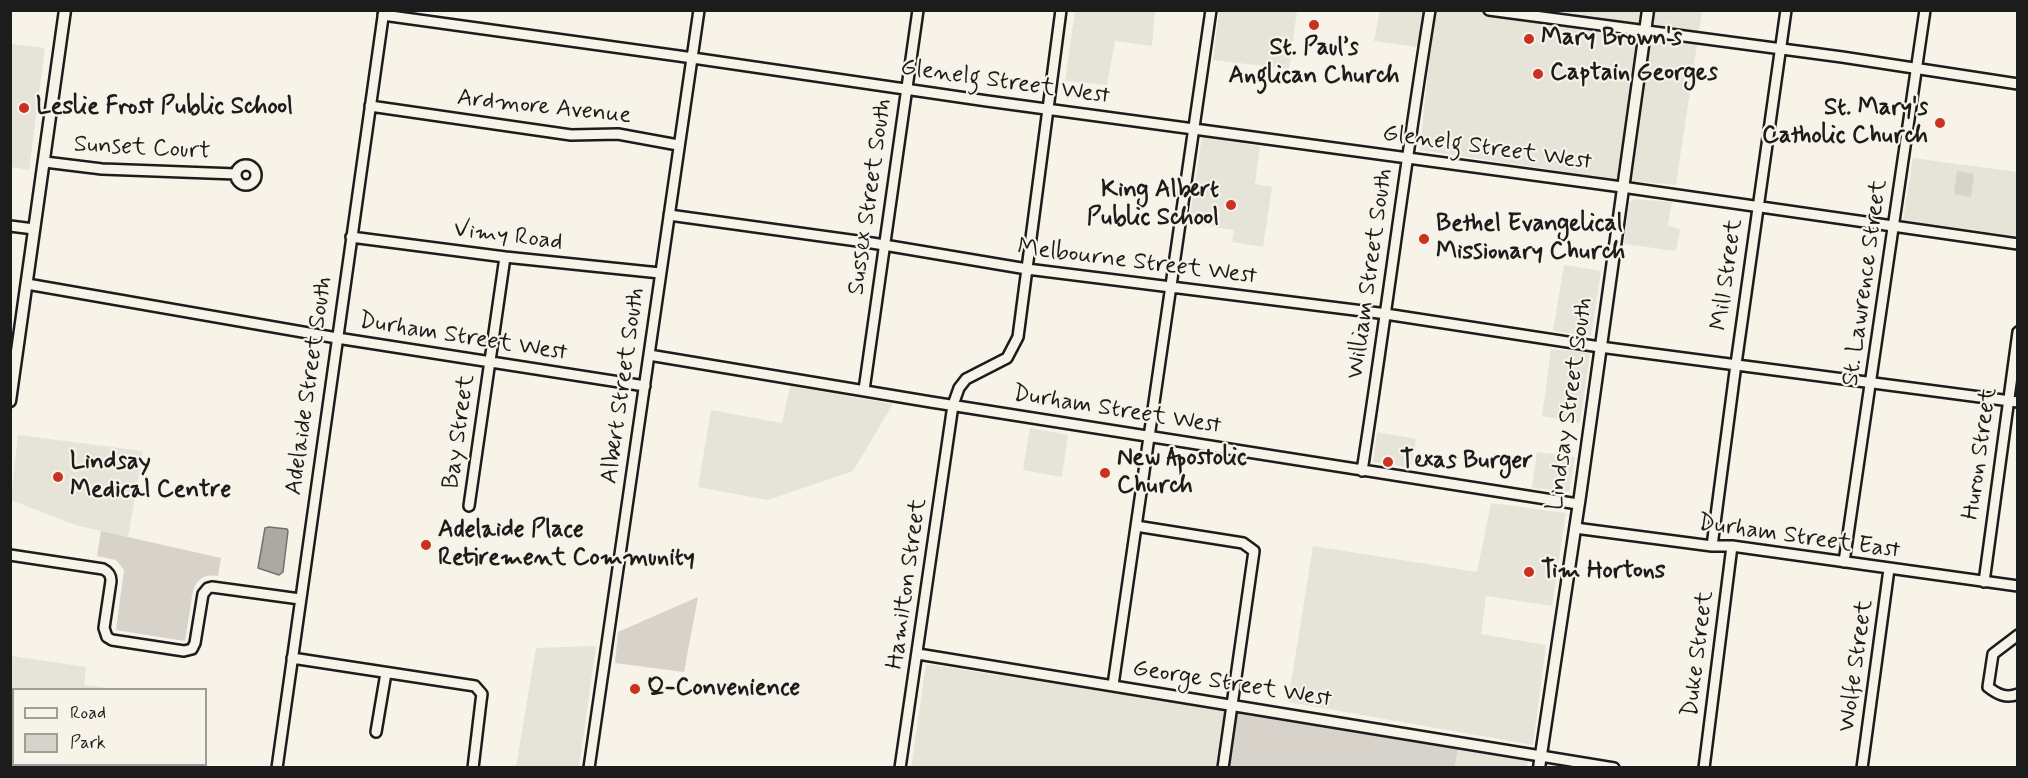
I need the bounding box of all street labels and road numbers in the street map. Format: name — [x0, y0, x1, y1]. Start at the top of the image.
street label: Glenelg Street West — [898, 54, 1112, 112]
street label: Ardmore Avenue — [456, 85, 632, 131]
street label: Sussex Street South — [843, 97, 899, 297]
street label: Glenelg Street West — [1380, 120, 1594, 178]
street label: Sunset Court — [73, 131, 211, 167]
street label: William Street South — [1342, 167, 1400, 381]
street label: St. Lawrence Street — [1837, 178, 1895, 388]
street label: Vimy Road — [452, 216, 564, 258]
street label: Mill Street — [1706, 217, 1750, 333]
street label: Melbourne Street West — [1016, 234, 1258, 292]
street label: Adelaide Street South — [280, 275, 340, 497]
street label: Albert Street South — [596, 286, 652, 486]
street label: Lindsay Street South — [1542, 296, 1600, 512]
street label: Durham Street West — [357, 307, 569, 369]
street label: Bay Street — [438, 373, 482, 491]
street label: Durham Street West — [1011, 380, 1223, 442]
street label: Huron Street — [1957, 386, 2005, 522]
street label: Hamilton Street — [882, 497, 934, 671]
street label: Durham Street East — [1696, 510, 1902, 566]
street label: Duke Street — [1677, 589, 1721, 719]
street label: Wolfe Street — [1833, 598, 1881, 734]
street label: George Street West — [1130, 655, 1334, 715]

